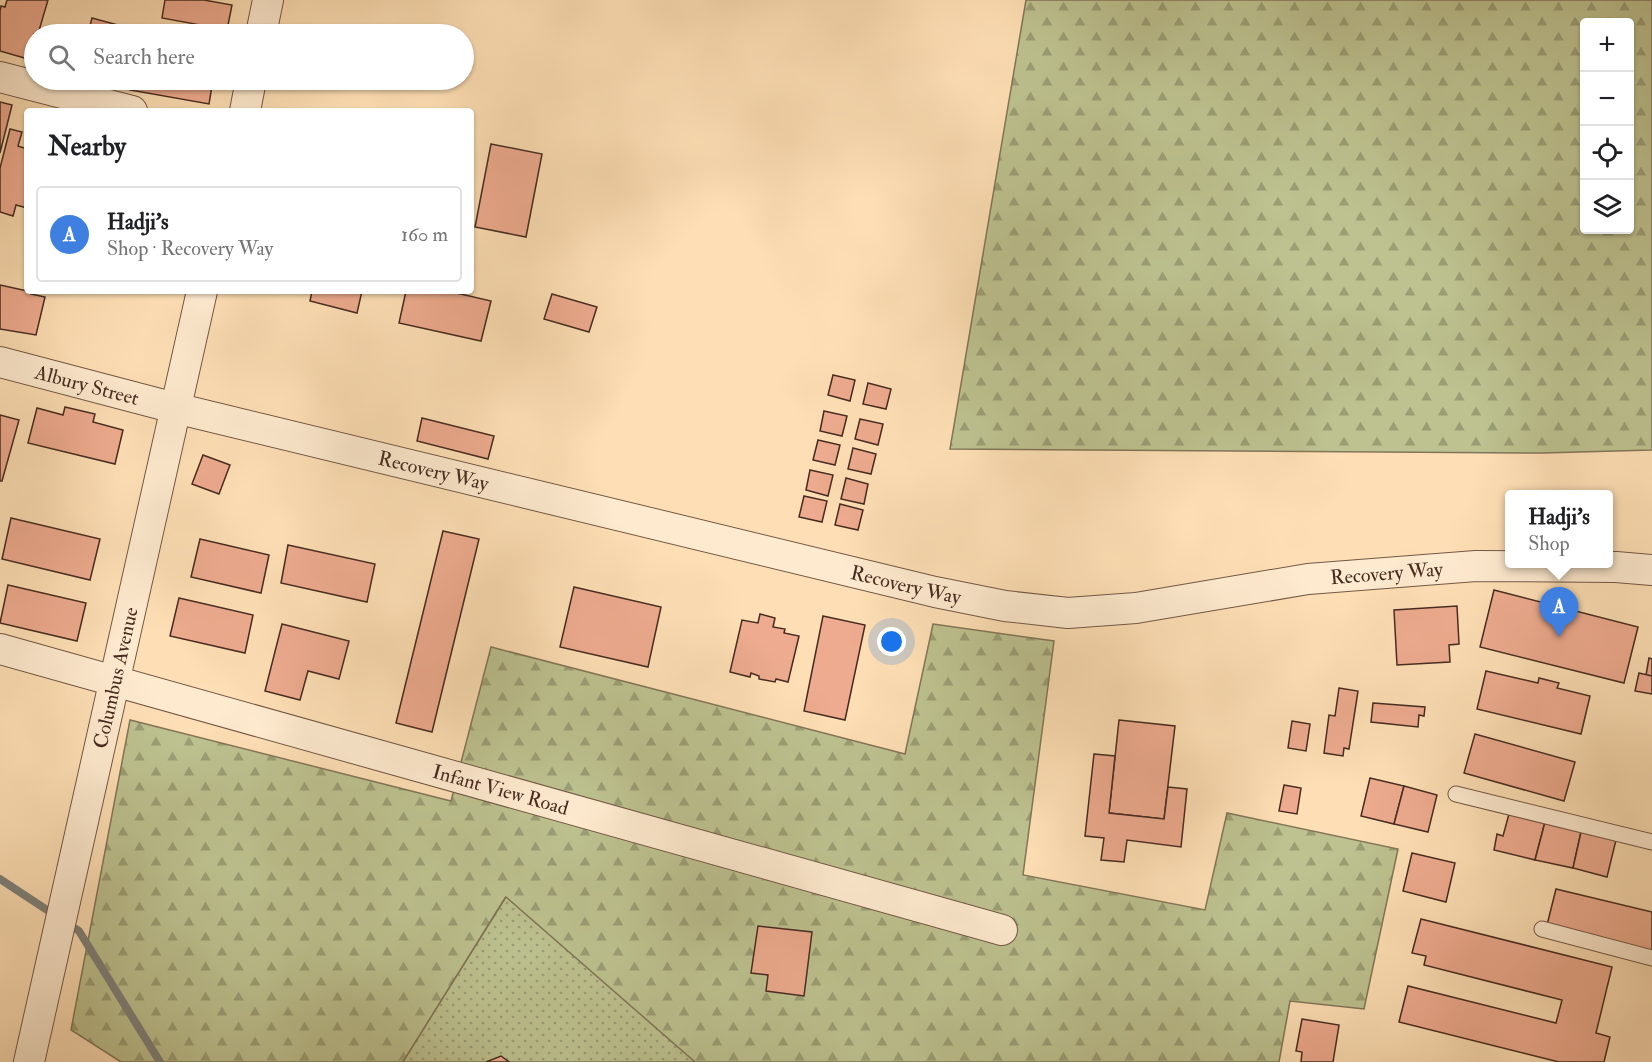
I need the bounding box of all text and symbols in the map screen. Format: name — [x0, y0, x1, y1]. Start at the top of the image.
map controls — [1580, 18, 1634, 234]
button: + — [1580, 18, 1634, 72]
search box — [24, 24, 474, 90]
icon: search — [45, 41, 78, 74]
text: Search here — [93, 43, 195, 71]
button: − — [1580, 72, 1634, 126]
button: locate — [1580, 126, 1634, 180]
text: Nearby — [48, 131, 126, 163]
button: layers — [1580, 180, 1634, 234]
text: Hadji's — [107, 208, 169, 236]
text: A — [63, 222, 76, 247]
text: 160 m — [401, 222, 448, 247]
text: Shop · Recovery Way — [107, 236, 273, 261]
street label: Albury Street — [31, 359, 142, 411]
street label: Recovery Way — [376, 446, 492, 497]
popup — [1505, 490, 1613, 568]
text: Hadji's — [1528, 503, 1590, 531]
text: Shop — [1528, 531, 1570, 556]
street label: Recovery Way — [1329, 557, 1445, 590]
street label: Recovery Way — [848, 560, 965, 610]
pin: A — [1540, 588, 1578, 637]
street label: Columbus Avenue — [88, 605, 144, 751]
your location — [877, 627, 906, 656]
street label: Infant View Road — [430, 759, 572, 821]

